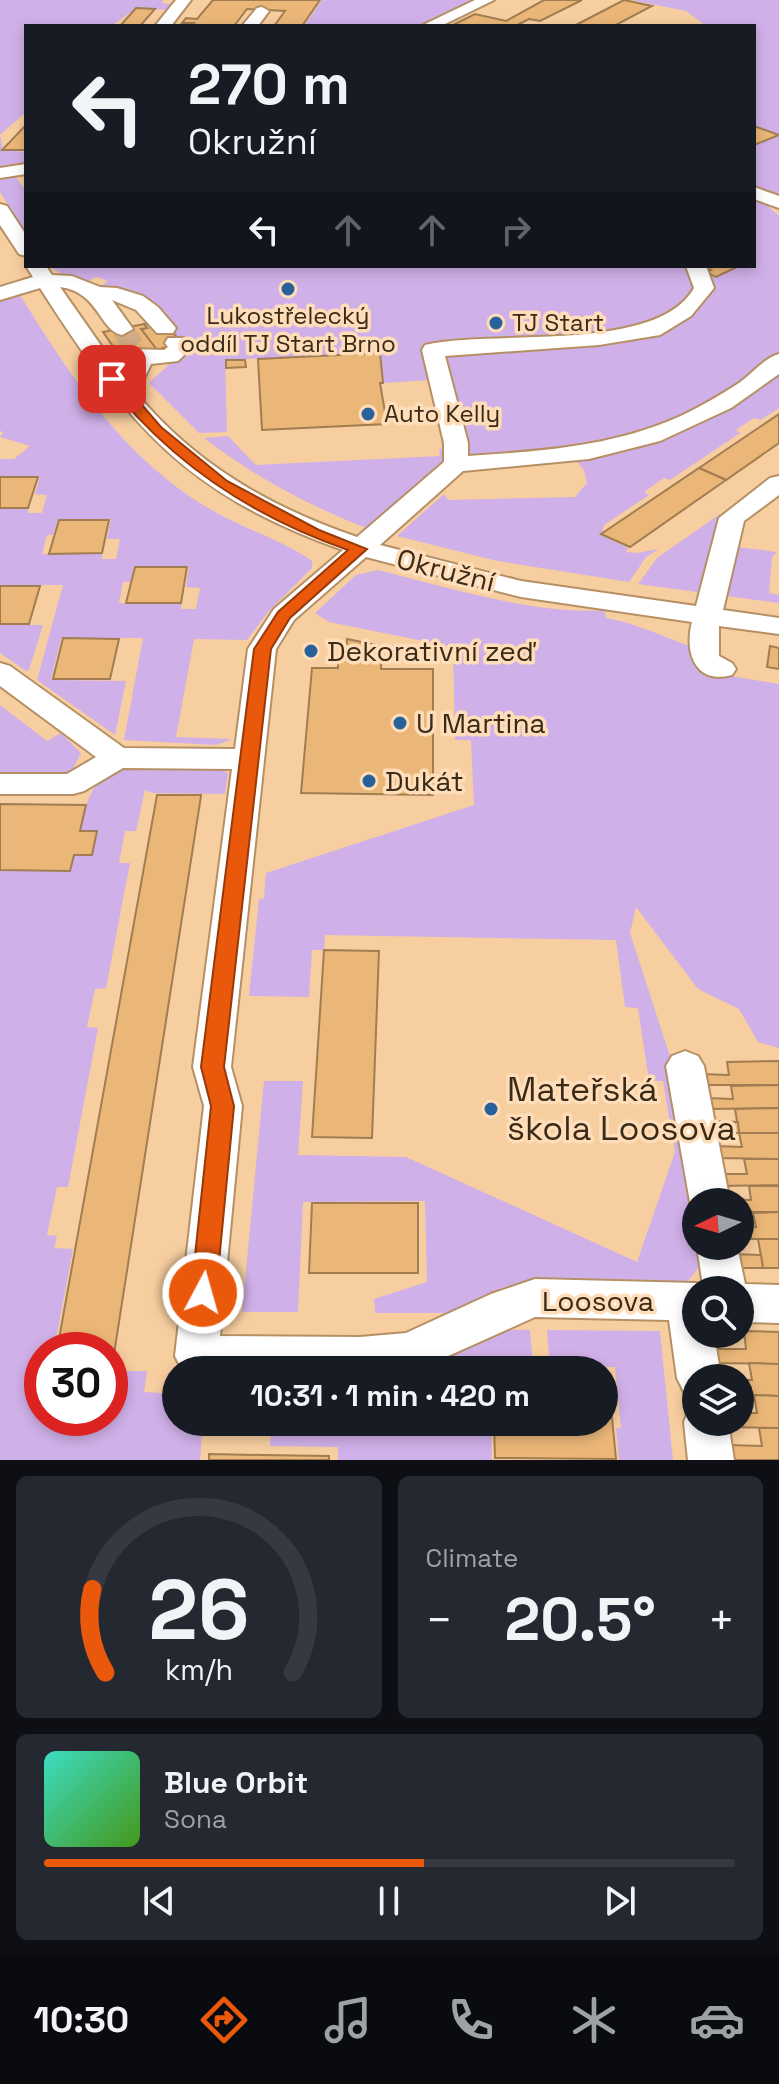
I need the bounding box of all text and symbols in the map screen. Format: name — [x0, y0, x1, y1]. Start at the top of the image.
text: 270 m — [188, 49, 350, 120]
icon: left — [56, 56, 160, 160]
text: Okružní — [188, 119, 317, 165]
icon: left — [242, 208, 286, 252]
icon: ahead — [326, 208, 370, 252]
icon: ahead — [410, 208, 454, 252]
icon: right — [494, 208, 538, 252]
marker: Lukostřelecký oddíl TJ Start Brno — [279, 280, 297, 298]
place label: Lukostřelecký oddíl TJ Start Brno — [180, 300, 396, 359]
place label: TJ Start — [512, 307, 604, 338]
marker: TJ Start — [487, 314, 505, 332]
pin — [78, 345, 146, 413]
icon: arrive — [90, 357, 134, 401]
place label: Auto Kelly — [384, 398, 500, 429]
marker: Auto Kelly — [359, 405, 377, 423]
street label: Okružní — [393, 540, 499, 600]
place label: Dekorativní zeď — [327, 633, 537, 669]
marker: Dekorativní zeď — [302, 642, 320, 660]
place label: U Martina — [416, 705, 546, 741]
marker: U Martina — [391, 714, 409, 732]
place label: Dukát — [385, 763, 464, 799]
marker: Dukát — [360, 772, 378, 790]
place label: Mateřská škola Loosova — [507, 1068, 736, 1150]
marker: Mateřská škola Loosova — [482, 1100, 500, 1118]
north arrow — [682, 1188, 754, 1260]
map controls — [682, 1188, 754, 1436]
position arrow — [161, 1251, 245, 1335]
button: search — [682, 1276, 754, 1348]
street label: Loosova — [542, 1283, 654, 1319]
speed limit sign: 30 — [24, 1332, 128, 1436]
button: layers — [682, 1364, 754, 1436]
text: 10:31 · 1 min · 420 m — [250, 1376, 530, 1415]
text: Climate — [426, 1541, 518, 1575]
text: 26 — [148, 1557, 249, 1663]
text: 20.5° — [505, 1581, 656, 1658]
text: − — [426, 1592, 453, 1648]
text: + — [708, 1592, 735, 1648]
text: km/h — [165, 1652, 233, 1688]
text: Blue Orbit — [164, 1763, 308, 1802]
text: Sona — [164, 1802, 227, 1836]
icon: previous — [137, 1879, 181, 1923]
icon: pause — [367, 1879, 411, 1923]
icon: next — [598, 1879, 642, 1923]
icon: directions — [196, 1992, 252, 2048]
icon: music — [320, 1992, 376, 2048]
icon: phone — [443, 1992, 499, 2048]
icon: climate — [566, 1992, 622, 2048]
icon: car — [689, 1992, 745, 2048]
text: 10:30 — [34, 1997, 129, 2043]

